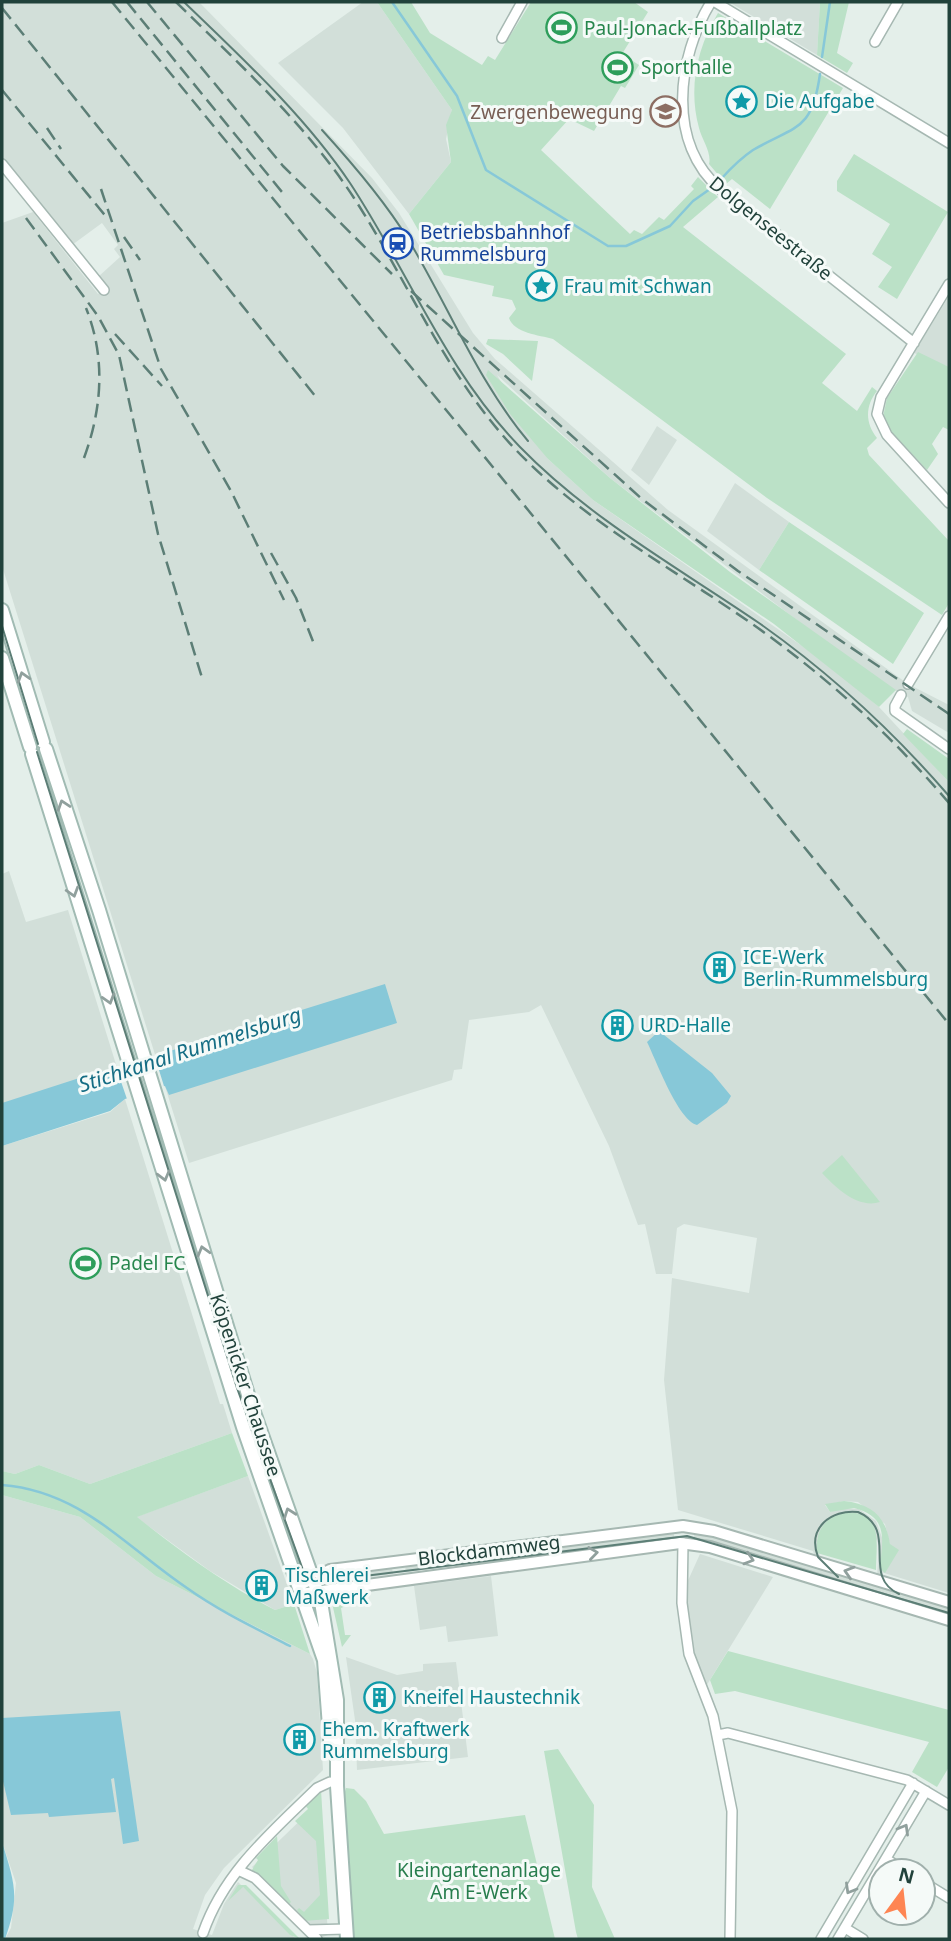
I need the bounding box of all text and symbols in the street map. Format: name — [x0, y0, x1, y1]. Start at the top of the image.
sports icon: Paul-Jonack-Fußballplatz — [544, 11, 578, 45]
place label: Paul-Jonack-Fußballplatz — [584, 15, 802, 41]
sports icon: Sporthalle — [601, 50, 635, 84]
place label: Sporthalle — [641, 54, 732, 80]
place icon: Die Aufgabe — [725, 84, 759, 118]
place label: Die Aufgabe — [765, 88, 875, 114]
school or university icon: Zwergenbewegung — [649, 95, 683, 129]
place label: Zwergenbewegung — [470, 99, 643, 125]
street label: Dolgenseestraße — [704, 170, 838, 286]
place label: Betriebsbahnhof Rummelsburg — [420, 219, 571, 267]
station icon: Betriebsbahnhof Rummelsburg — [380, 226, 414, 260]
place icon: Frau mit Schwan — [524, 269, 558, 303]
place label: Frau mit Schwan — [564, 273, 712, 299]
one-way arrow — [17, 672, 31, 684]
one-way arrow — [57, 799, 71, 812]
one-way arrow — [65, 886, 80, 898]
place label: ICE-Werk Berlin-Rummelsburg — [743, 944, 928, 992]
building icon: ICE-Werk Berlin-Rummelsburg — [703, 951, 737, 985]
one-way arrow — [101, 992, 115, 1005]
water label: Stichkanal Rummelsburg — [75, 1000, 305, 1098]
building icon: URD-Halle — [600, 1008, 634, 1042]
place label: URD-Halle — [640, 1012, 731, 1038]
one-way arrow — [156, 1170, 170, 1182]
one-way arrow — [197, 1245, 212, 1257]
sports icon: Padel FC — [69, 1246, 103, 1280]
place label: Padel FC — [109, 1250, 185, 1276]
street label: Köpenicker Chaussee — [204, 1290, 288, 1480]
one-way arrow — [284, 1508, 298, 1520]
street label: Blockdammweg — [416, 1528, 562, 1572]
one-way arrow — [587, 1546, 599, 1561]
one-way arrow — [743, 1550, 755, 1565]
place label: Tischlerei Maßwerk — [285, 1562, 369, 1610]
one-way arrow — [843, 1566, 856, 1580]
building icon: Tischlerei Maßwerk — [245, 1569, 279, 1603]
building icon: Kneifel Haustechnik — [363, 1680, 397, 1714]
place label: Kneifel Haustechnik — [403, 1684, 580, 1710]
place label: Ehem. Kraftwerk Rummelsburg — [322, 1716, 470, 1764]
building icon: Ehem. Kraftwerk Rummelsburg — [282, 1723, 316, 1757]
one-way arrow — [896, 1823, 909, 1836]
park label: Kleingartenanlage Am E-Werk — [397, 1857, 561, 1905]
north arrow — [867, 1857, 937, 1927]
text: N — [896, 1861, 917, 1890]
one-way arrow — [846, 1881, 859, 1894]

